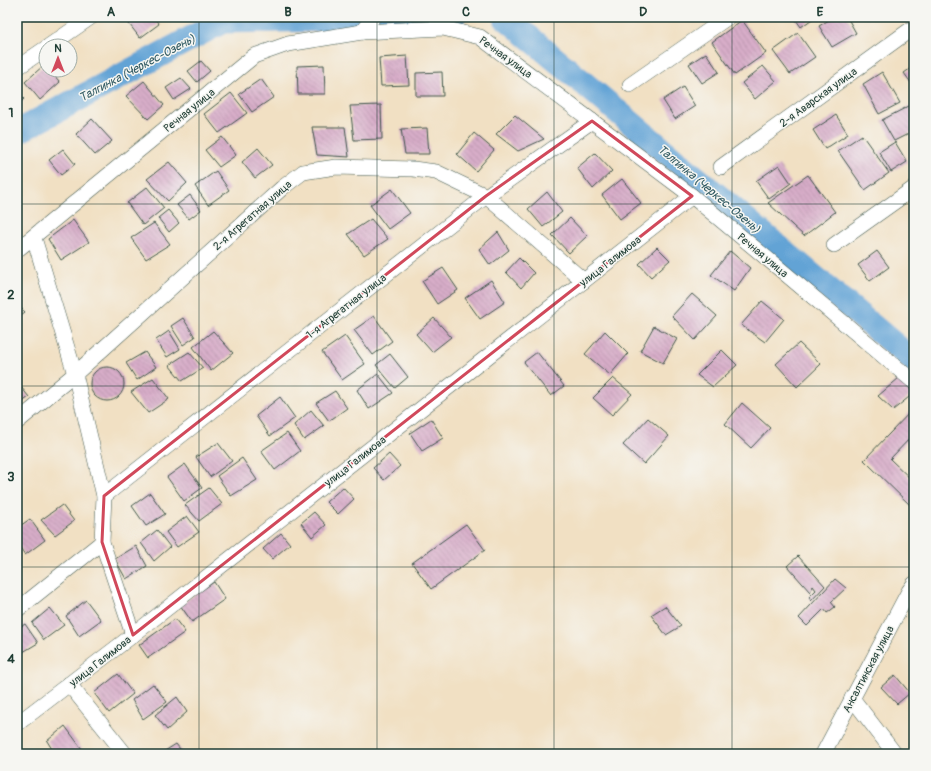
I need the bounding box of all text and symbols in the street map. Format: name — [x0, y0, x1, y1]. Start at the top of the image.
text: A — [107, 4, 116, 20]
text: B — [284, 4, 292, 20]
text: C — [462, 4, 470, 20]
text: D — [639, 4, 647, 20]
text: E — [817, 4, 824, 20]
water label: Талгинка (Черкес-Озень) — [77, 31, 198, 105]
street label: Речная улица — [477, 34, 535, 81]
north arrow — [38, 38, 78, 78]
text: N — [54, 42, 62, 55]
street label: 2-я Аварская улица — [777, 65, 860, 130]
street label: Речная улица — [161, 86, 217, 135]
text: 1 — [8, 105, 14, 121]
water label: Талгинка (Черкес-Озень) — [654, 142, 763, 237]
street label: 2-я Агрегатная улица — [210, 178, 294, 253]
street label: Речная улица — [735, 230, 791, 280]
street label: улица Галимова — [576, 233, 644, 290]
street label: 1-я Агрегатная улица — [304, 271, 389, 342]
text: 2 — [7, 287, 15, 303]
street label: улица Галимова — [321, 433, 389, 490]
text: 3 — [7, 469, 15, 485]
street label: Ансалтинская улица — [840, 624, 897, 715]
street label: улица Галимова — [66, 633, 134, 690]
text: 4 — [7, 651, 15, 667]

